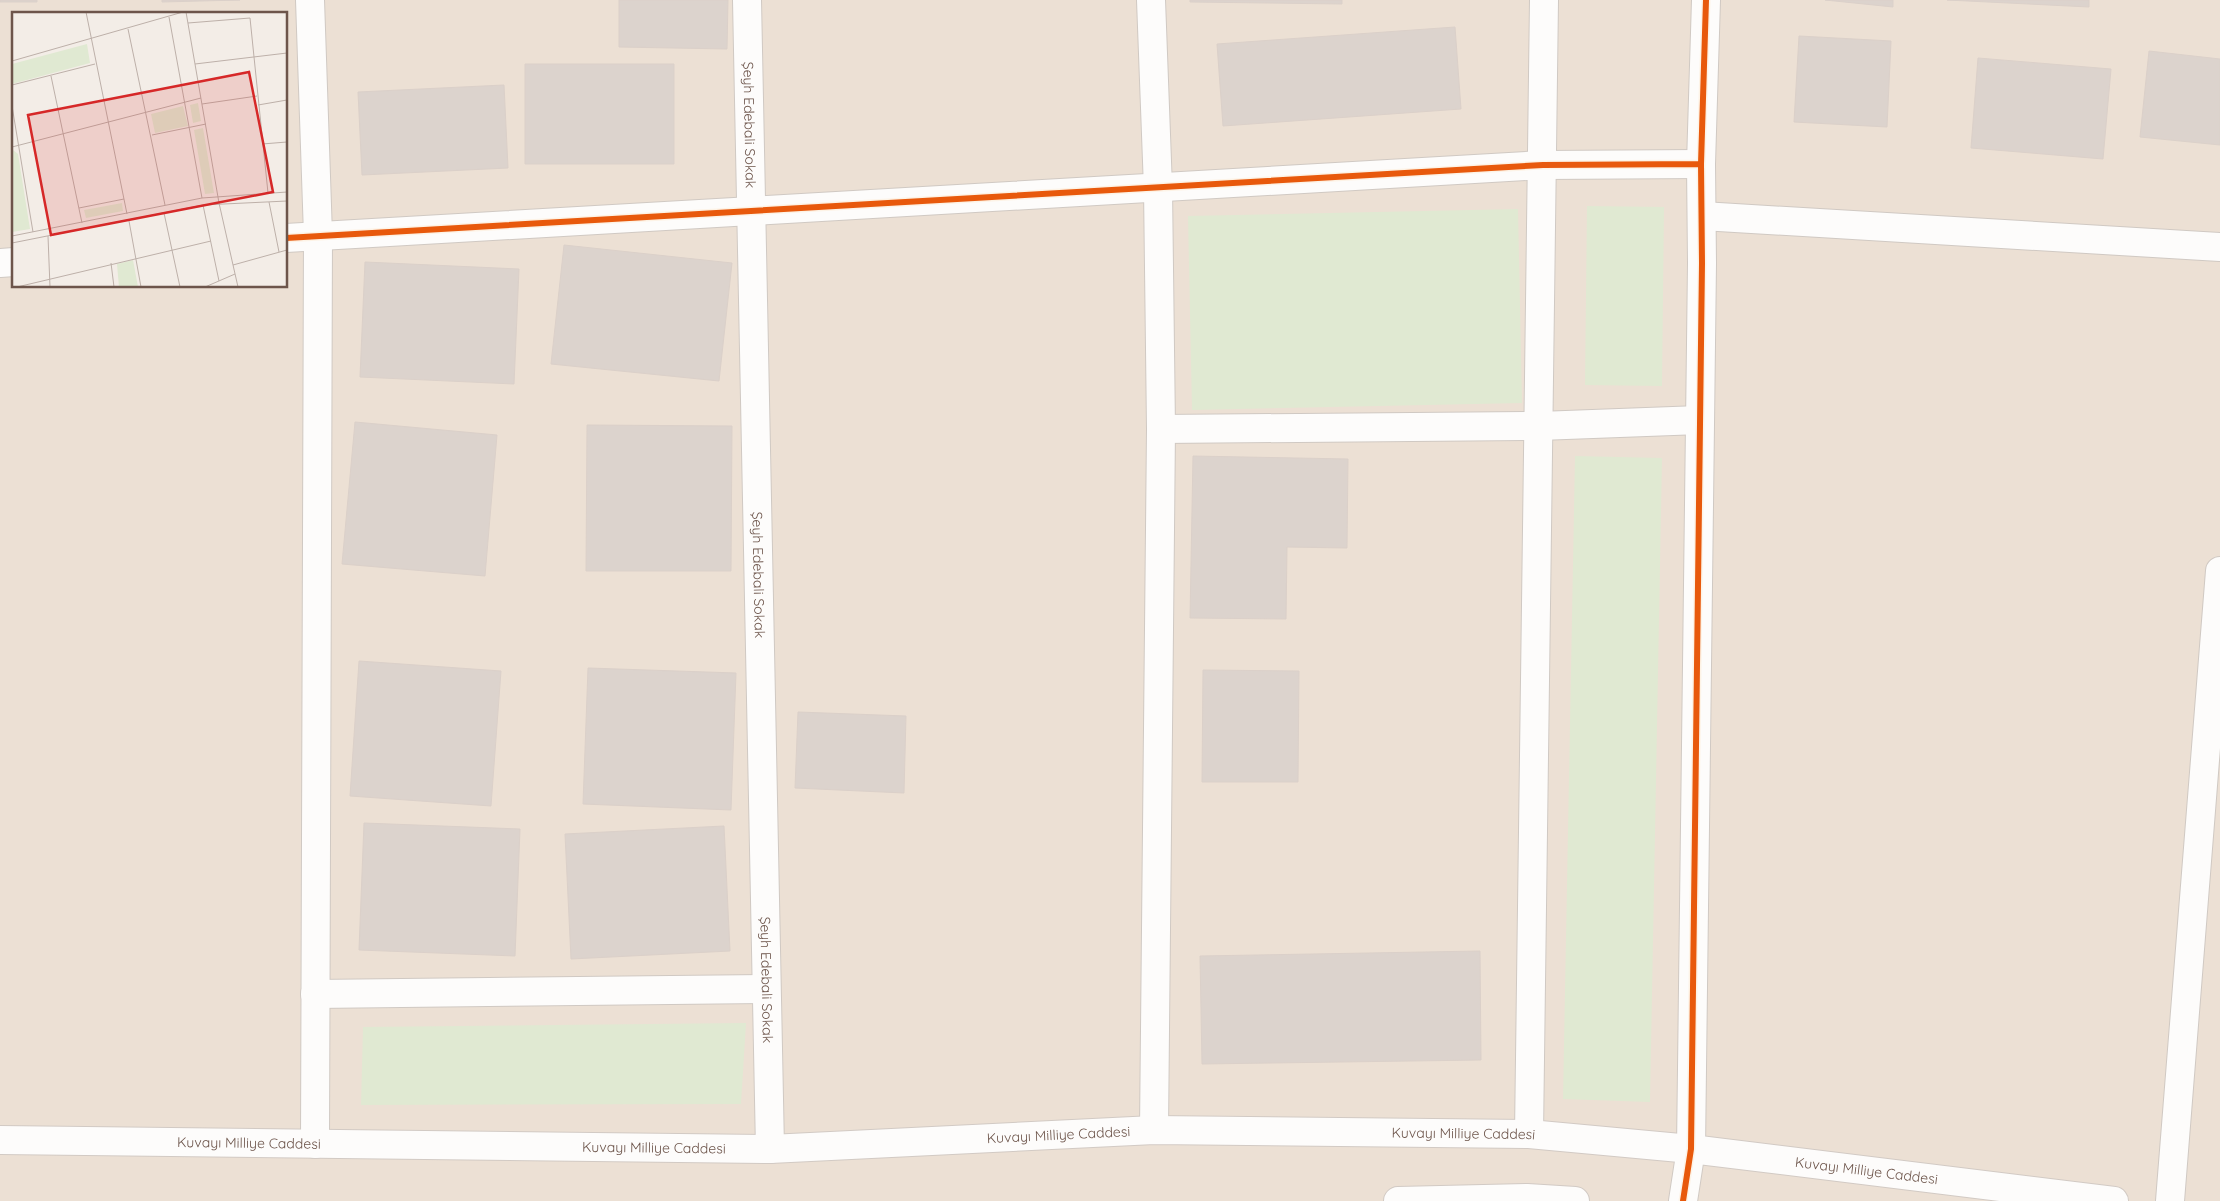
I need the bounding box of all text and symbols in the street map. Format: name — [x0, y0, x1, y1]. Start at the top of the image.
inset map — [12, 12, 288, 288]
street label: Şeyh Edebali Sokak — [739, 62, 760, 188]
street label: Şeyh Edebali Sokak — [748, 511, 769, 638]
street label: Şeyh Edebali Sokak — [756, 916, 777, 1043]
street label: Kuvayı Milliye Caddesi — [986, 1122, 1131, 1147]
street label: Kuvayı Milliye Caddesi — [1392, 1124, 1536, 1144]
street label: Kuvayı Milliye Caddesi — [177, 1133, 321, 1153]
street label: Kuvayı Milliye Caddesi — [582, 1138, 726, 1157]
street label: Kuvayı Milliye Caddesi — [1794, 1153, 1939, 1188]

